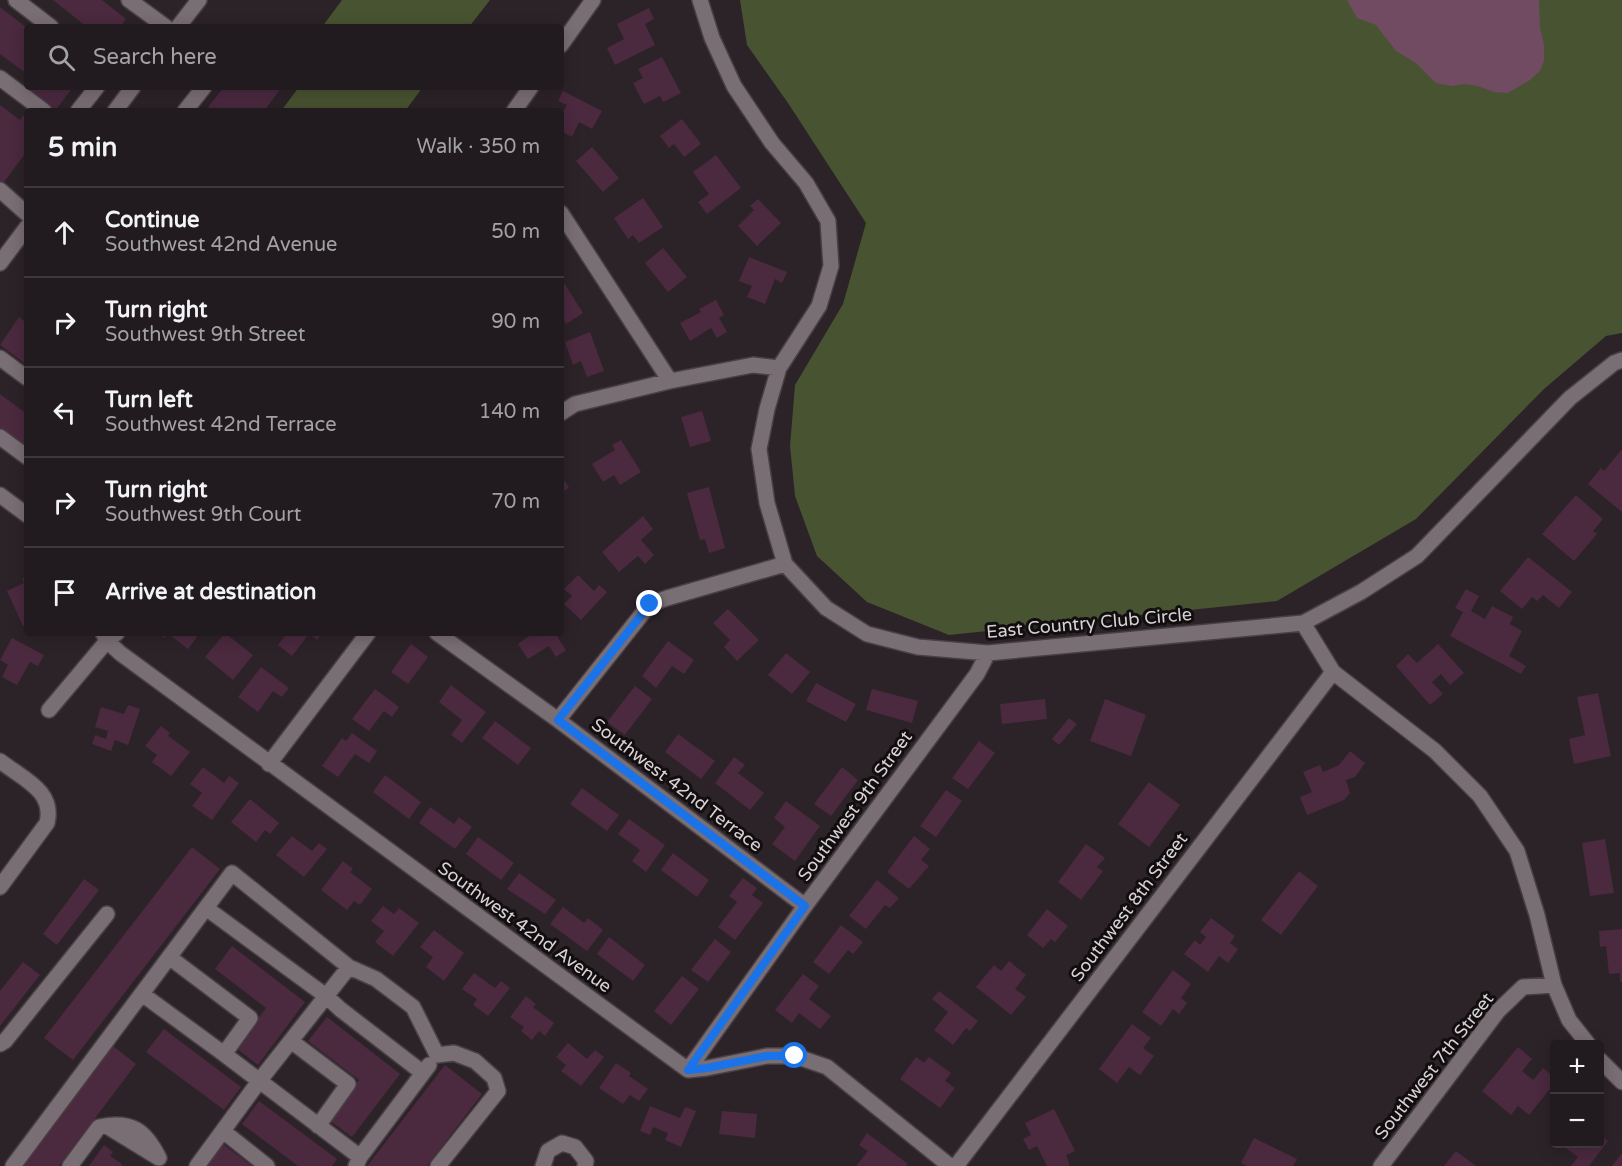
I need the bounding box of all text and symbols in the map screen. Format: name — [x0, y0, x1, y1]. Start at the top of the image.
search box — [24, 24, 564, 90]
icon: search — [45, 41, 78, 74]
text: Search here — [93, 44, 217, 70]
text: 5 min — [48, 132, 117, 163]
text: Walk · 350 m — [417, 135, 540, 159]
text: Continue — [105, 207, 200, 233]
icon: ahead — [48, 216, 81, 249]
text: 50 m — [491, 220, 540, 244]
text: Southwest 42nd Avenue — [105, 233, 337, 257]
text: Turn right — [105, 297, 207, 323]
icon: right — [48, 306, 81, 339]
text: 90 m — [491, 310, 540, 334]
text: Southwest 9th Street — [105, 323, 305, 347]
text: Turn left — [105, 387, 193, 413]
icon: left — [48, 396, 81, 429]
text: 140 m — [479, 400, 540, 424]
text: Southwest 42nd Terrace — [105, 413, 336, 437]
text: Turn right — [105, 477, 207, 503]
icon: right — [48, 486, 81, 519]
text: 70 m — [491, 490, 540, 514]
text: Southwest 9th Court — [105, 503, 301, 527]
icon: arrive — [48, 576, 81, 609]
text: Arrive at destination — [105, 579, 316, 605]
route end — [636, 590, 662, 616]
street label: East Country Club Circle — [985, 603, 1193, 643]
street label: Southwest 42nd Terrace — [587, 714, 767, 856]
street label: Southwest 9th Street — [793, 726, 917, 885]
street label: Southwest 8th Street — [1066, 828, 1192, 986]
street label: Southwest 42nd Avenue — [434, 857, 616, 997]
street label: Southwest 7th Street — [1370, 988, 1498, 1144]
map controls — [1550, 1040, 1604, 1148]
button: + — [1550, 1040, 1604, 1094]
route start — [781, 1042, 807, 1068]
button: − — [1550, 1094, 1604, 1148]

